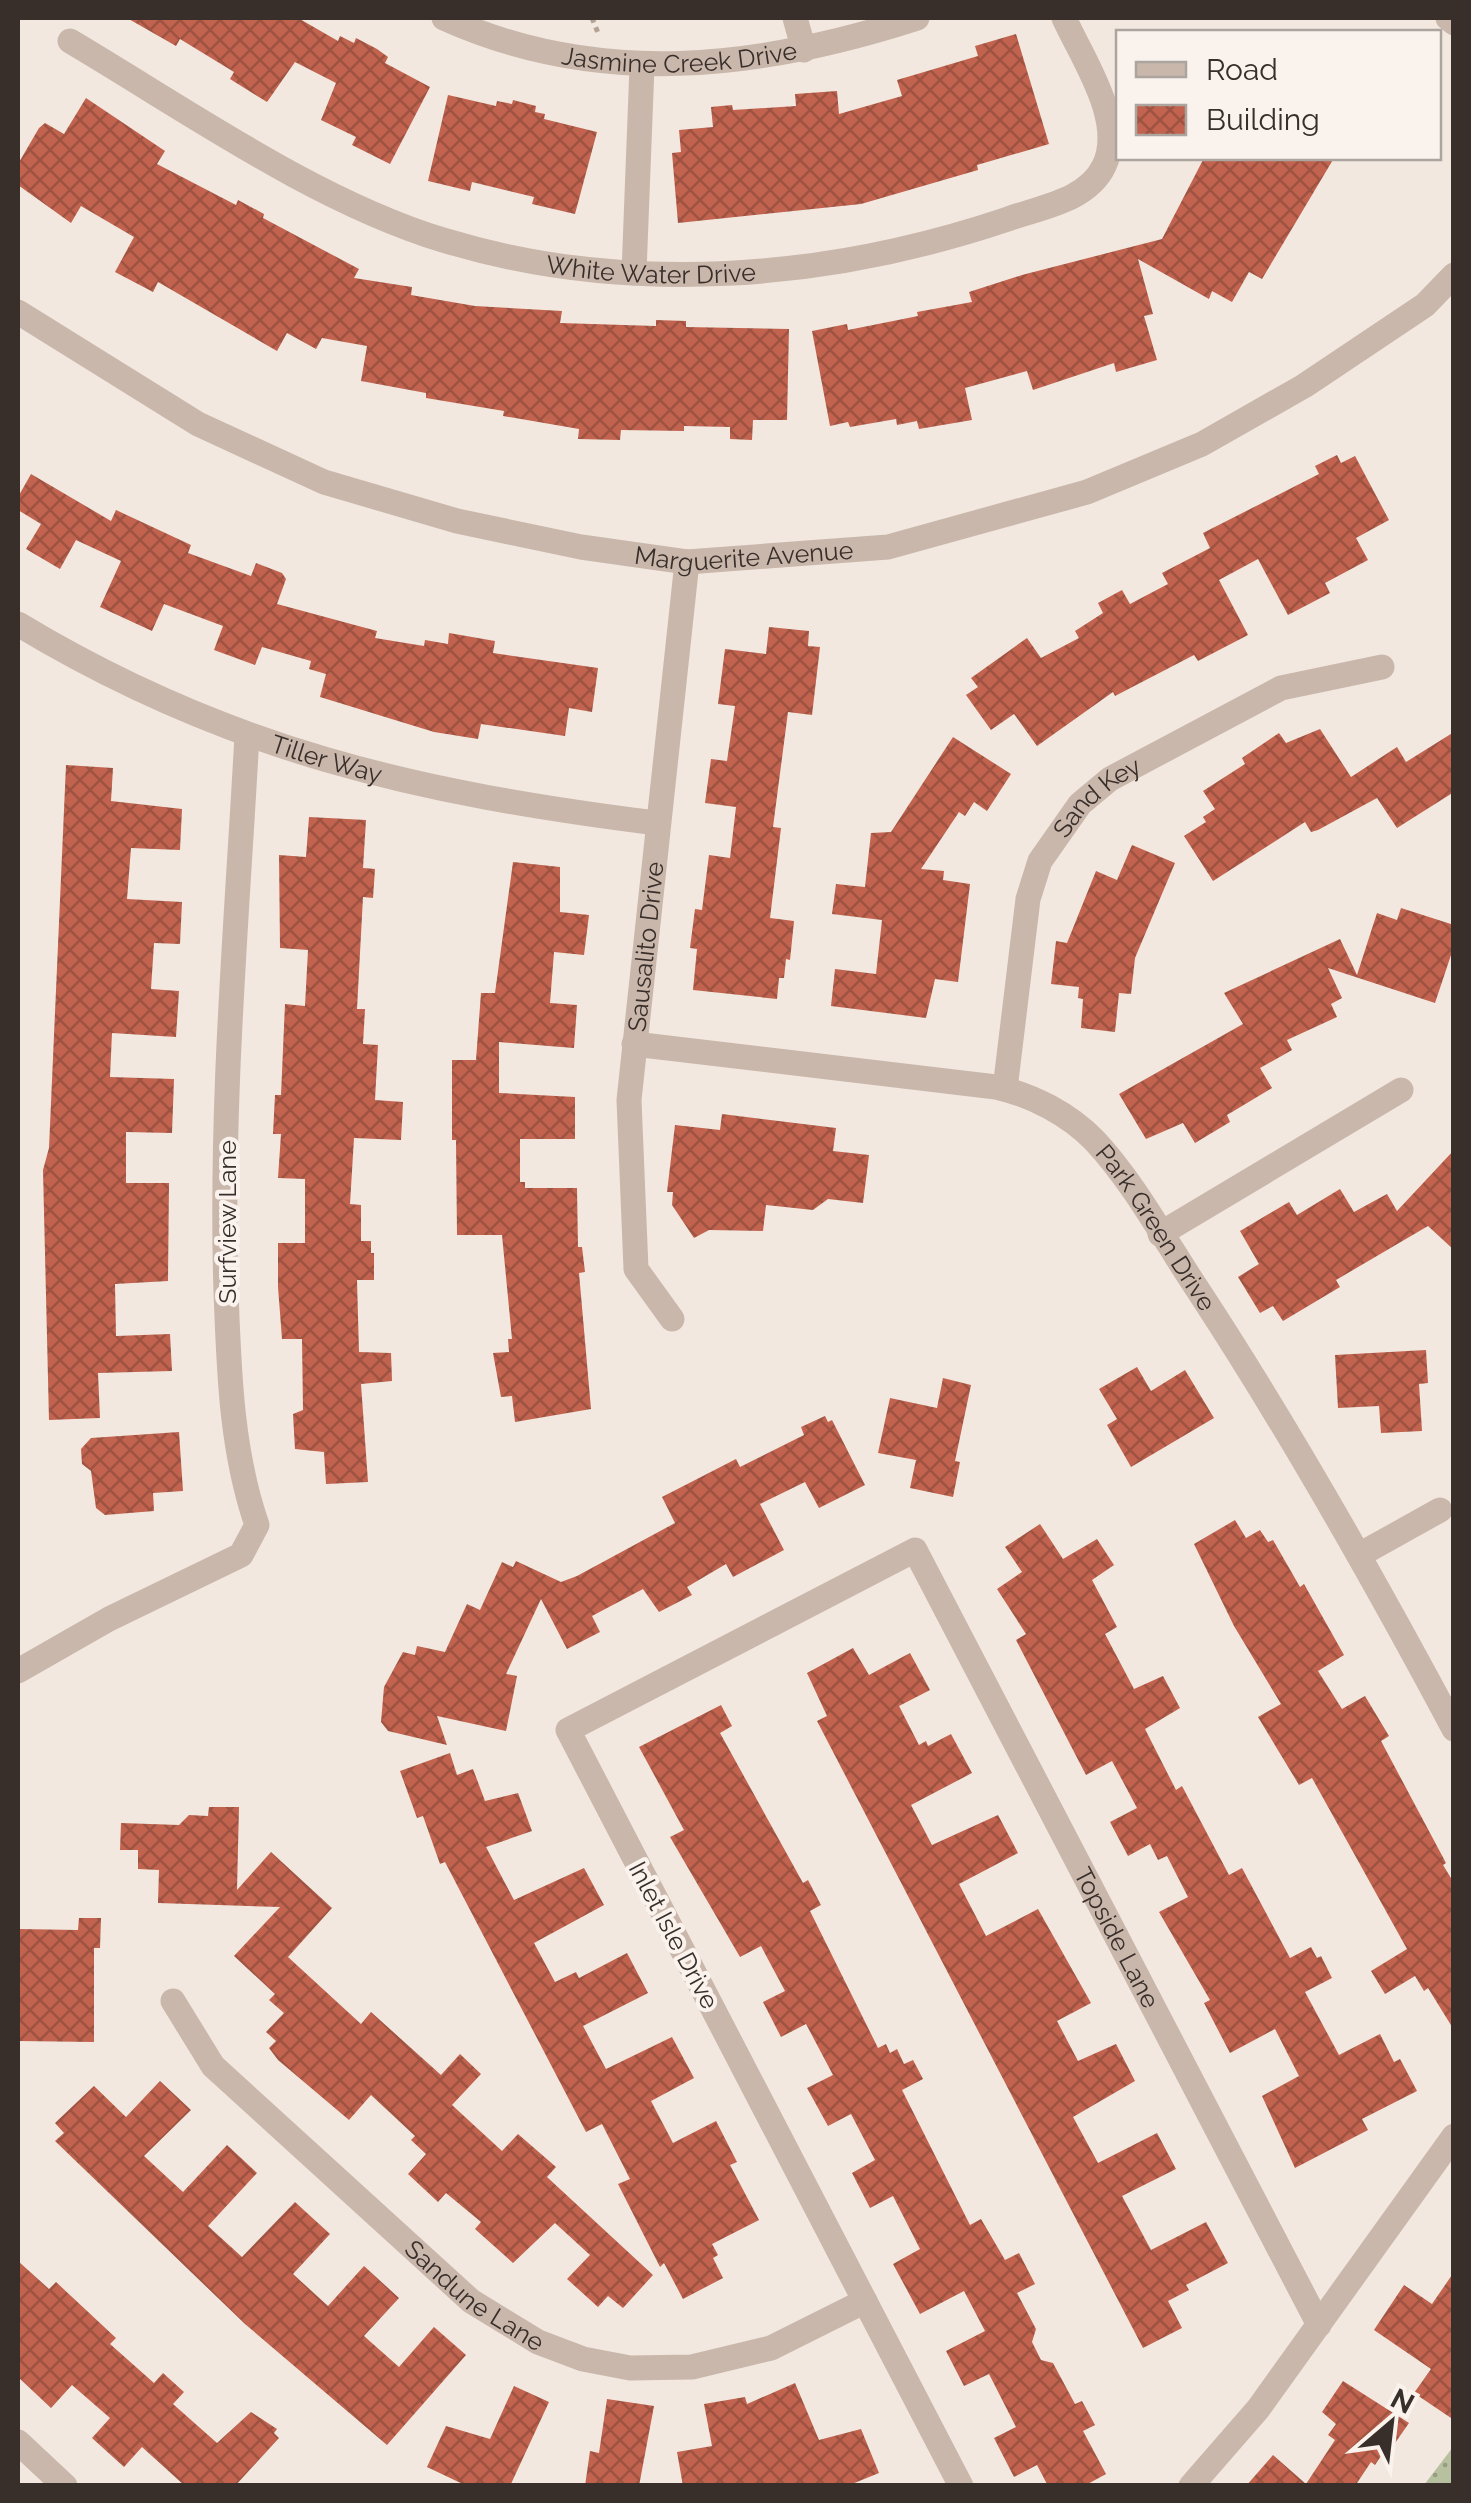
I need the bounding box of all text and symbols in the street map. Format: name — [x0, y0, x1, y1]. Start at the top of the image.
legend — [1116, 30, 1441, 160]
street label: Jasmine Creek Drive — [560, 35, 799, 79]
text: Road — [1206, 52, 1278, 87]
text: Building — [1206, 102, 1320, 137]
street label: White Water Drive — [544, 249, 757, 289]
street label: Marguerite Avenue — [633, 535, 854, 578]
street label: Tiller Way — [267, 728, 386, 789]
street label: Sand Key — [1046, 750, 1146, 843]
street label: Sausalito Drive — [621, 860, 670, 1033]
street label: Park Green Drive — [1090, 1138, 1222, 1316]
street label: Surfview Lane — [212, 1140, 242, 1304]
street label: Inlet Isle Drive — [623, 1856, 725, 2014]
street label: Topside Lane — [1068, 1862, 1166, 2013]
street label: Sandune Lane — [399, 2233, 550, 2357]
north arrow — [1341, 2373, 1441, 2473]
text: N — [1385, 2382, 1420, 2421]

